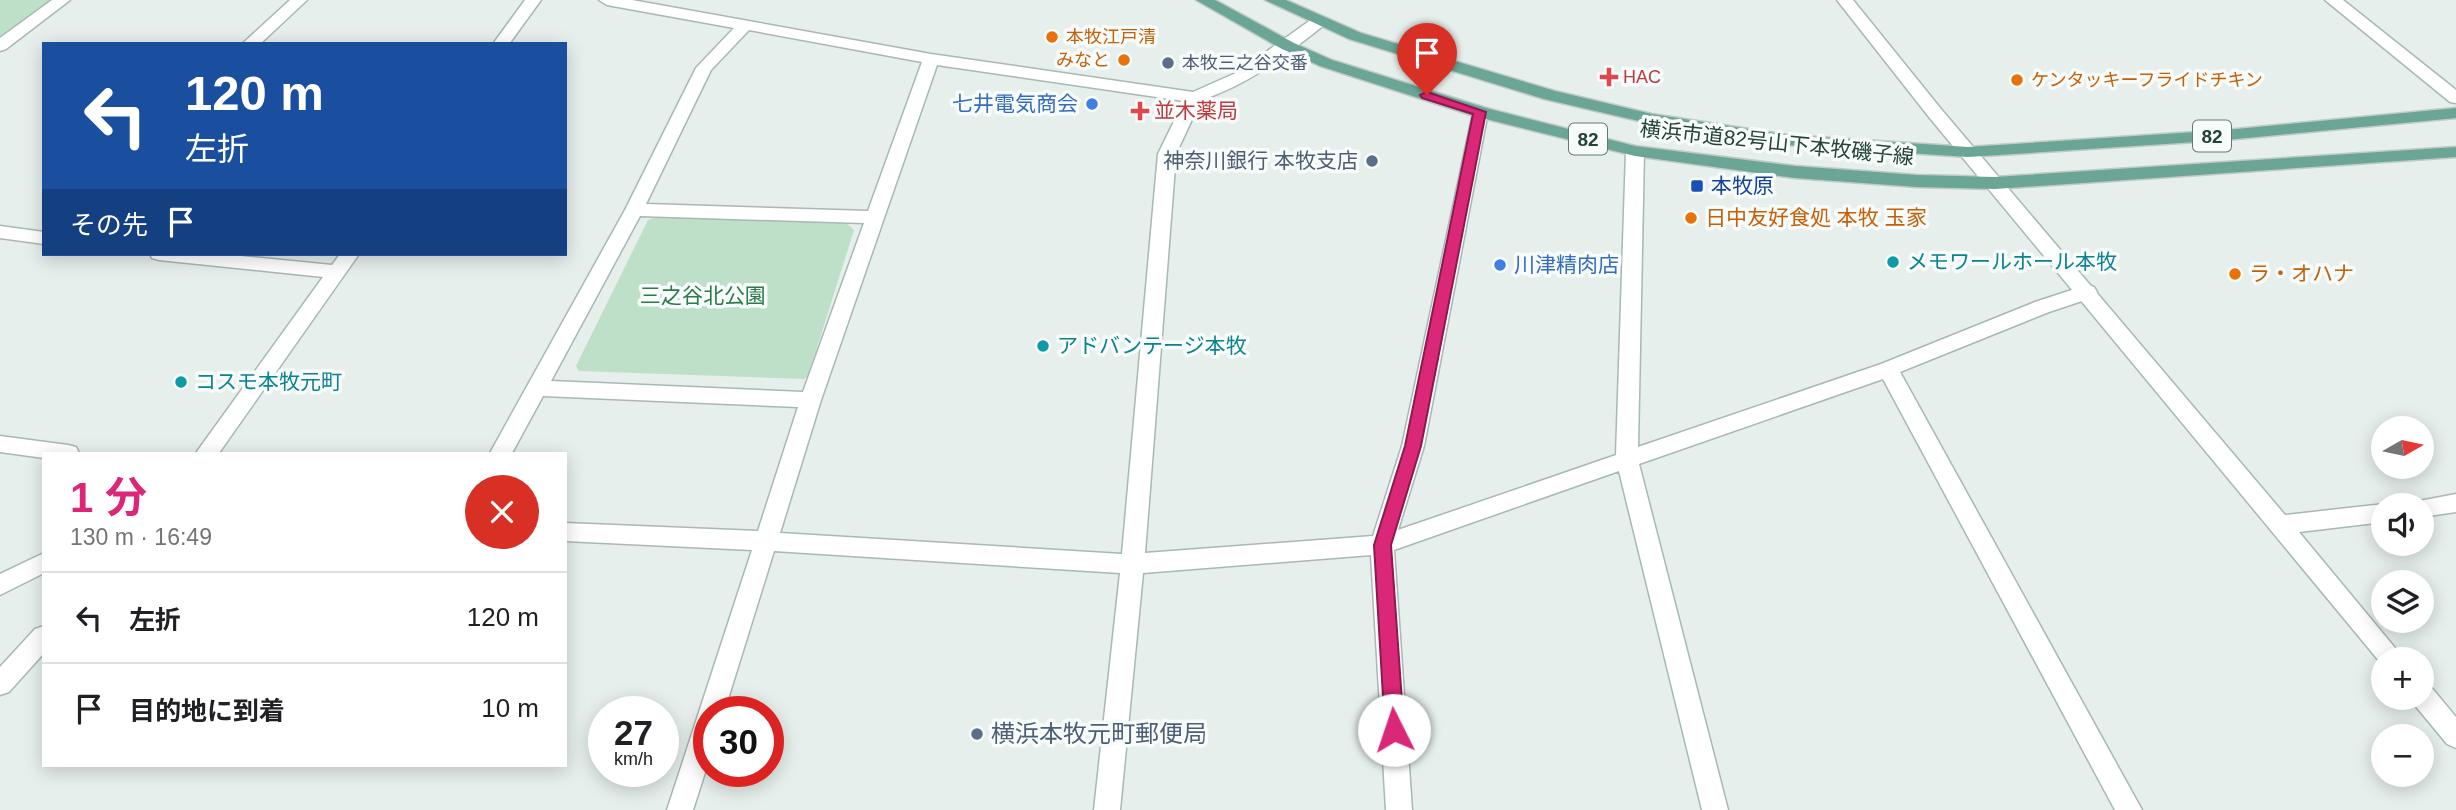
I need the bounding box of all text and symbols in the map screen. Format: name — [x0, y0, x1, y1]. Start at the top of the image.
pin — [1397, 23, 1457, 95]
place label: 本牧江戸清 — [1066, 27, 1156, 47]
marker: 本牧江戸清 — [1044, 29, 1060, 45]
icon: arrive — [1408, 34, 1446, 72]
place label: みなと — [1056, 50, 1110, 70]
marker: みなと — [1116, 52, 1132, 68]
place label: 本牧三之谷交番 — [1182, 53, 1308, 73]
marker: 本牧三之谷交番 — [1160, 55, 1176, 71]
text: 120 m — [185, 66, 324, 120]
place label: HAC — [1623, 67, 1661, 87]
marker: HAC — [1601, 69, 1617, 85]
icon: left — [70, 70, 161, 161]
place label: ケンタッキーフライドチキン — [2031, 70, 2263, 90]
marker: ケンタッキーフライドチキン — [2009, 72, 2025, 88]
place label: 七井電気商会 — [952, 92, 1078, 115]
marker: 七井電気商会 — [1084, 96, 1100, 112]
place label: 並木薬局 — [1154, 99, 1238, 122]
marker: 並木薬局 — [1132, 103, 1148, 119]
street label: 横浜市道82号山下本牧磯子線 — [1639, 117, 1915, 168]
road number: 82 — [2193, 120, 2231, 152]
road number: 82 — [1569, 124, 1607, 154]
text: 左折 — [185, 131, 249, 167]
place label: 神奈川銀行 本牧支店 — [1163, 149, 1358, 172]
marker: 神奈川銀行 本牧支店 — [1364, 153, 1380, 169]
place label: 本牧原 — [1711, 174, 1774, 197]
marker: 本牧原 — [1689, 178, 1705, 194]
icon: arrive — [162, 203, 200, 241]
place label: 日中友好食処 本牧 玉家 — [1705, 206, 1927, 229]
text: その先 — [70, 210, 148, 240]
marker: 日中友好食処 本牧 玉家 — [1683, 210, 1699, 226]
place label: メモワールホール本牧 — [1907, 250, 2117, 273]
place label: 川津精肉店 — [1514, 253, 1619, 276]
marker: メモワールホール本牧 — [1885, 254, 1901, 270]
marker: 川津精肉店 — [1492, 257, 1508, 273]
place label: ラ・オハナ — [2249, 262, 2354, 285]
marker: ラ・オハナ — [2227, 266, 2243, 282]
park label: 三之谷北公園 — [640, 284, 766, 307]
place label: アドバンテージ本牧 — [1057, 334, 1247, 357]
marker: アドバンテージ本牧 — [1035, 338, 1051, 354]
place label: コスモ本牧元町 — [195, 370, 342, 393]
marker: コスモ本牧元町 — [173, 374, 189, 390]
north arrow — [2371, 416, 2434, 480]
map controls — [2371, 416, 2434, 787]
text: 1 分 — [70, 474, 147, 521]
button: close — [465, 475, 539, 549]
button: sound — [2371, 493, 2434, 556]
text: 130 m · 16:49 — [70, 524, 212, 550]
button: layers — [2371, 570, 2434, 633]
icon: left — [70, 599, 108, 637]
text: 120 m — [467, 602, 539, 632]
text: 左折 — [129, 605, 181, 635]
button: + — [2371, 647, 2434, 710]
icon: arrive — [70, 690, 108, 728]
text: 10 m — [481, 693, 539, 723]
position arrow — [1357, 693, 1431, 767]
text: 目的地に到着 — [129, 696, 285, 726]
speed limit sign: 30 — [693, 696, 784, 787]
text: 27 — [614, 713, 653, 752]
place label: 横浜本牧元町郵便局 — [991, 720, 1207, 747]
button: − — [2371, 724, 2434, 787]
marker: 横浜本牧元町郵便局 — [969, 726, 985, 742]
text: km/h — [614, 749, 653, 769]

